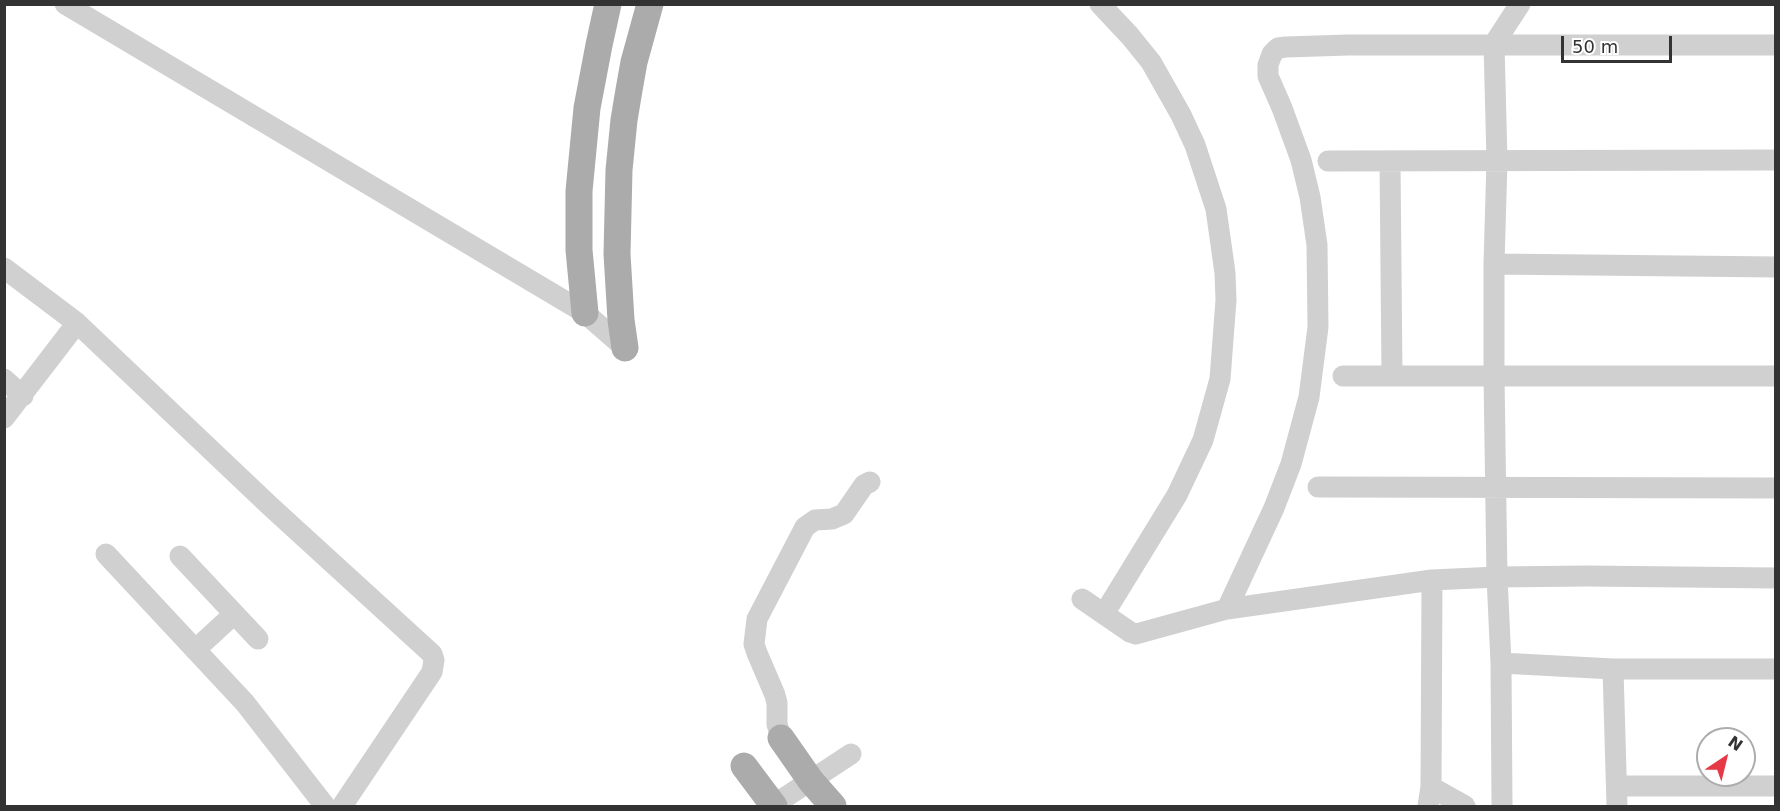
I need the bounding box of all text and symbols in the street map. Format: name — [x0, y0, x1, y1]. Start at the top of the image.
scale bar — [1564, 24, 1675, 62]
text: 50 m — [1572, 36, 1618, 57]
north arrow — [1696, 727, 1756, 787]
text: N — [1725, 732, 1746, 755]

